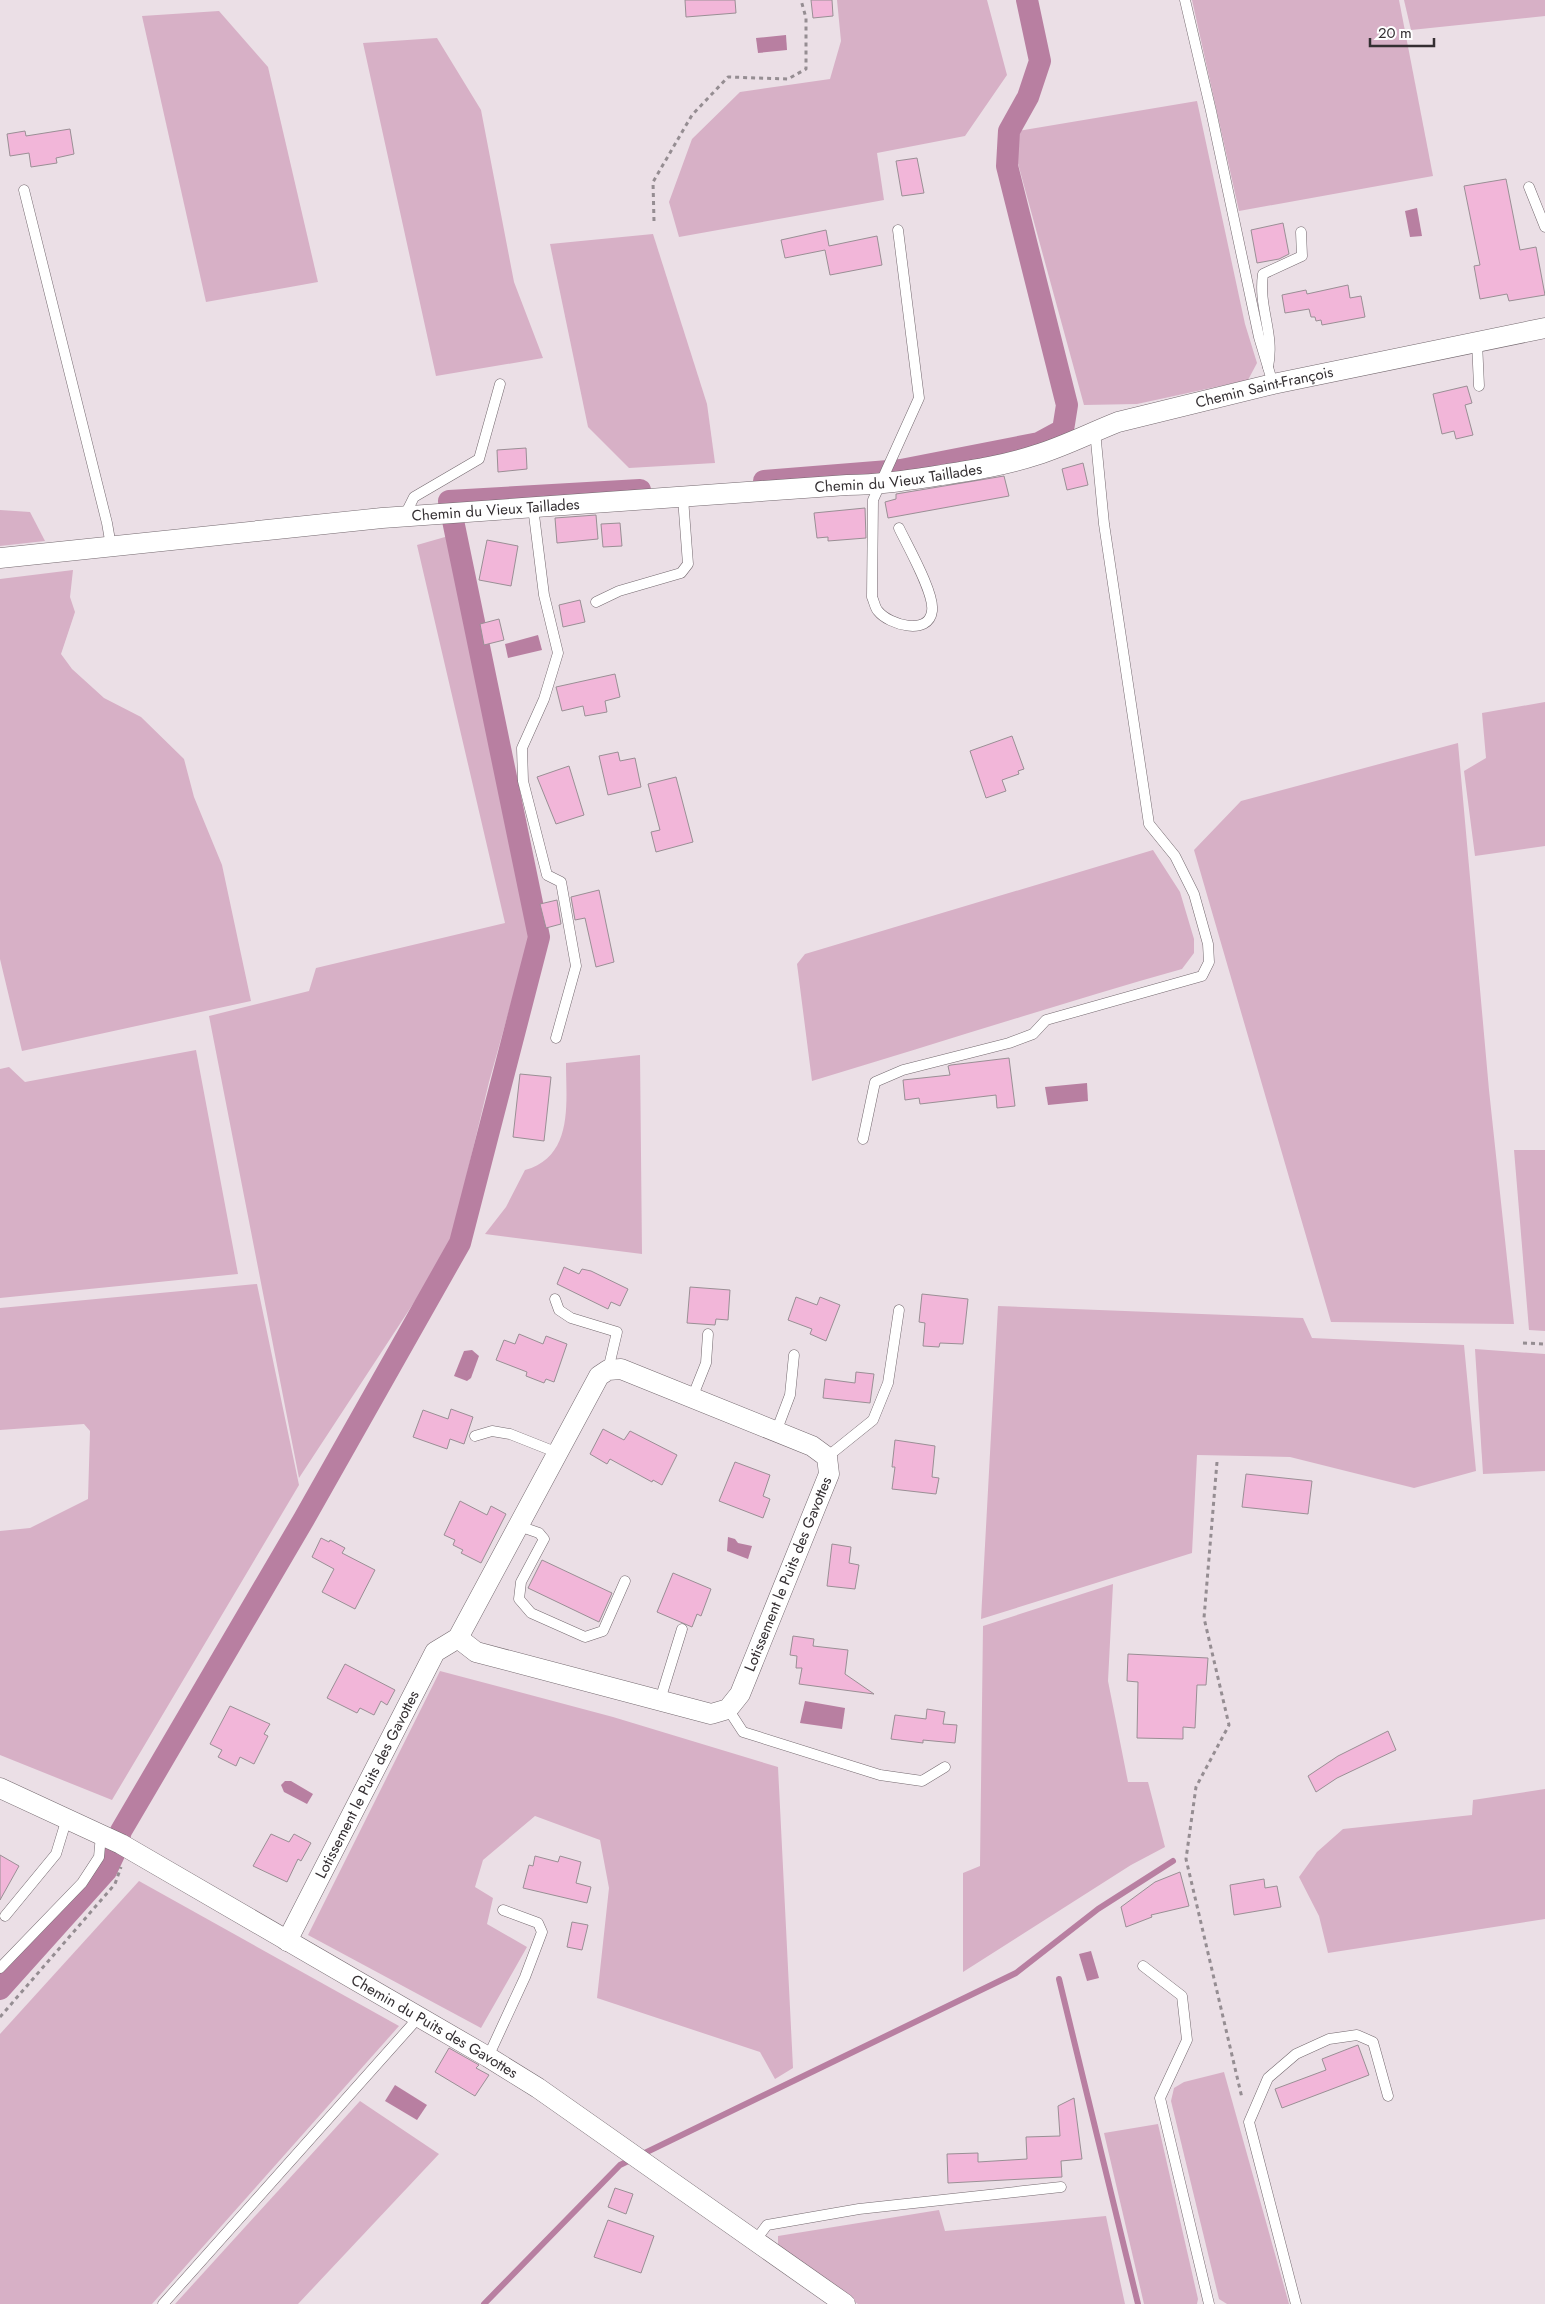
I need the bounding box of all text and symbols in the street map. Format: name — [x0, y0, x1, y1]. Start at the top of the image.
scale bar — [1370, 15, 1434, 47]
text: 20 m — [1378, 22, 1412, 44]
street label: Chemin Saint-François — [1193, 361, 1335, 414]
street label: Chemin du Vieux Taillades — [814, 458, 984, 498]
street label: Chemin du Vieux Taillades — [411, 493, 580, 527]
street label: Lotissement le Puits des Gavottes — [739, 1473, 837, 1675]
street label: Lotissement le Puits des Gavottes — [310, 1687, 425, 1882]
street label: Chemin du Puits des Gavottes — [347, 1969, 522, 2084]

